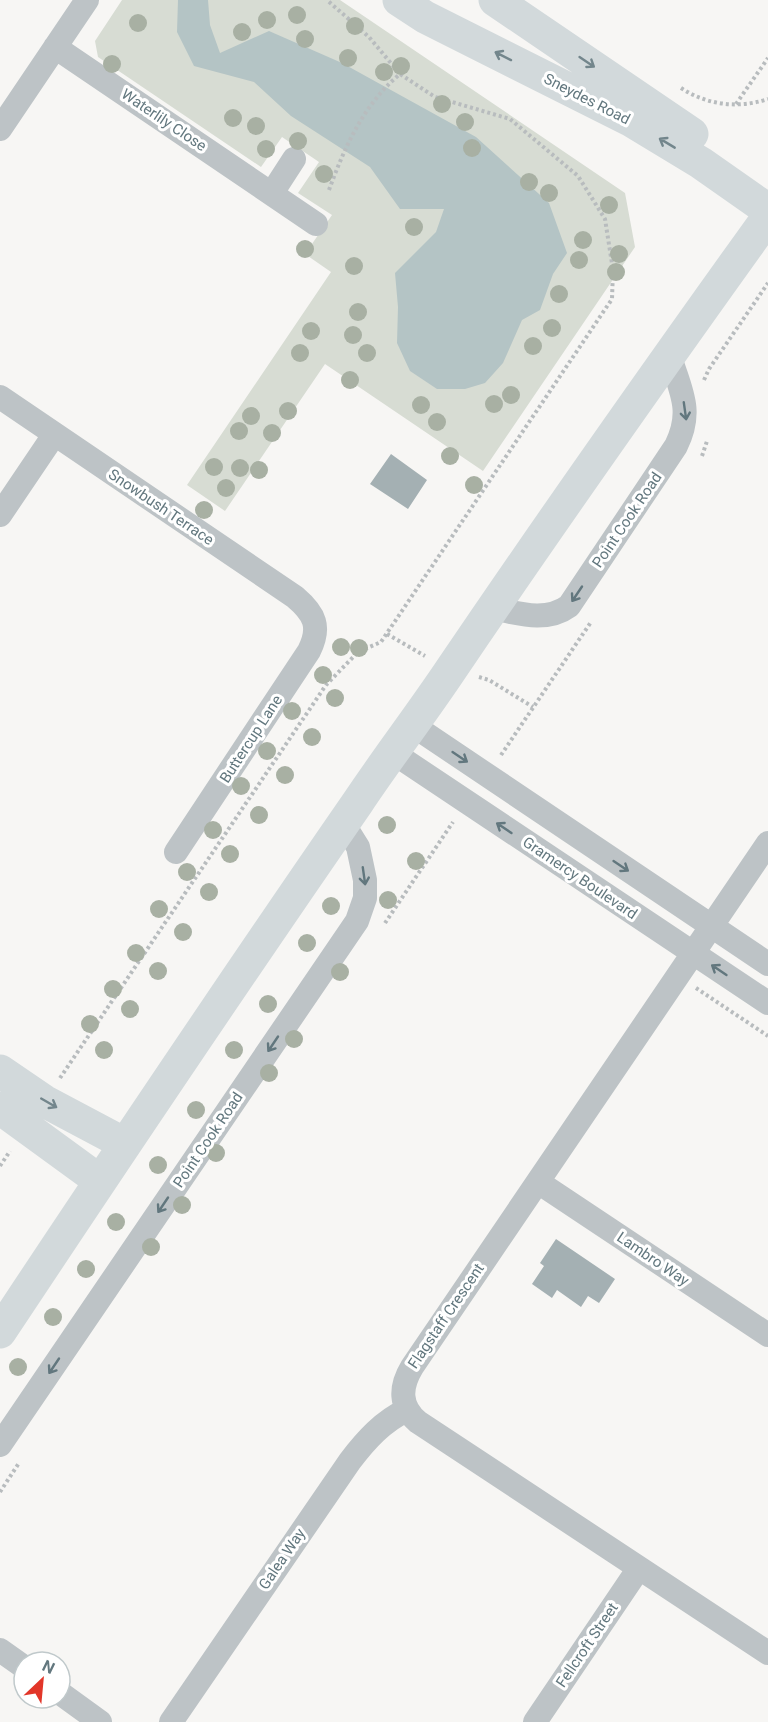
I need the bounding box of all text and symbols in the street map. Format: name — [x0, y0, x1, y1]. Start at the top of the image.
one-way arrow — [494, 50, 512, 61]
one-way arrow — [578, 56, 595, 68]
street label: Sneydes Road — [541, 70, 633, 128]
street label: Waterlily Close — [118, 85, 210, 155]
one-way arrow — [659, 136, 676, 148]
one-way arrow — [679, 400, 690, 420]
street label: Snowbush Terrace — [105, 465, 217, 549]
street label: Point Cook Road — [588, 469, 666, 571]
one-way arrow — [571, 586, 583, 602]
street label: Buttercup Lane — [216, 692, 286, 786]
one-way arrow — [451, 751, 467, 763]
one-way arrow — [496, 822, 513, 834]
street label: Gramercy Boulevard — [519, 833, 641, 923]
one-way arrow — [613, 860, 629, 872]
one-way arrow — [358, 866, 369, 886]
one-way arrow — [711, 964, 728, 977]
one-way arrow — [267, 1035, 279, 1052]
street label: Point Cook Road — [169, 1089, 247, 1191]
one-way arrow — [40, 1097, 57, 1109]
one-way arrow — [157, 1196, 169, 1213]
street label: Lambro Way — [613, 1228, 693, 1290]
street label: Flagstaff Crescent — [404, 1260, 488, 1372]
one-way arrow — [48, 1358, 60, 1374]
street label: Galea Way — [255, 1525, 309, 1593]
street label: Fellcroft Street — [552, 1599, 622, 1691]
north arrow — [12, 1650, 72, 1710]
text: N — [39, 1656, 58, 1678]

